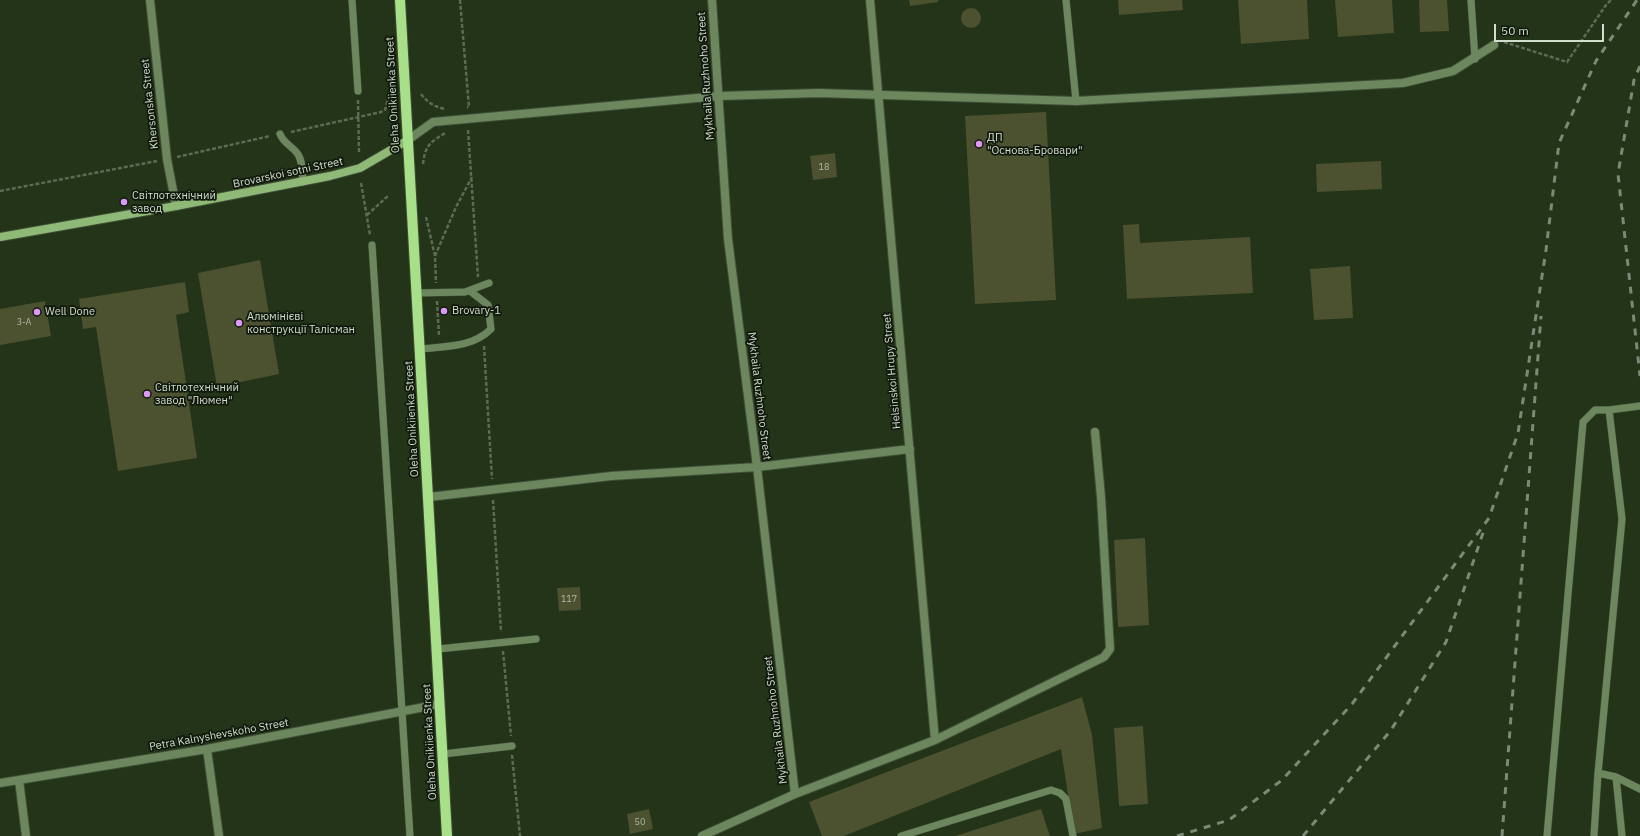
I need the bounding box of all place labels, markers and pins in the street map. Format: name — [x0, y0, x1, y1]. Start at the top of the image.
place label: ДП "Основа-Бровари" — [987, 131, 1083, 157]
marker: ДП "Основа-Бровари" — [974, 139, 984, 149]
place label: Світлотехнічний завод — [132, 189, 216, 215]
marker: Світлотехнічний завод — [119, 197, 129, 207]
place label: Brovary-1 — [452, 304, 501, 318]
place label: Well Done — [45, 305, 95, 319]
marker: Brovary-1 — [439, 306, 449, 316]
marker: Well Done — [32, 307, 42, 317]
place label: Алюмінієві конструкції Талісман — [247, 310, 355, 336]
marker: Алюмінієві конструкції Талісман — [234, 318, 244, 328]
place label: Світлотехнічний завод "Люмен" — [155, 381, 239, 407]
marker: Світлотехнічний завод "Люмен" — [142, 389, 152, 399]

